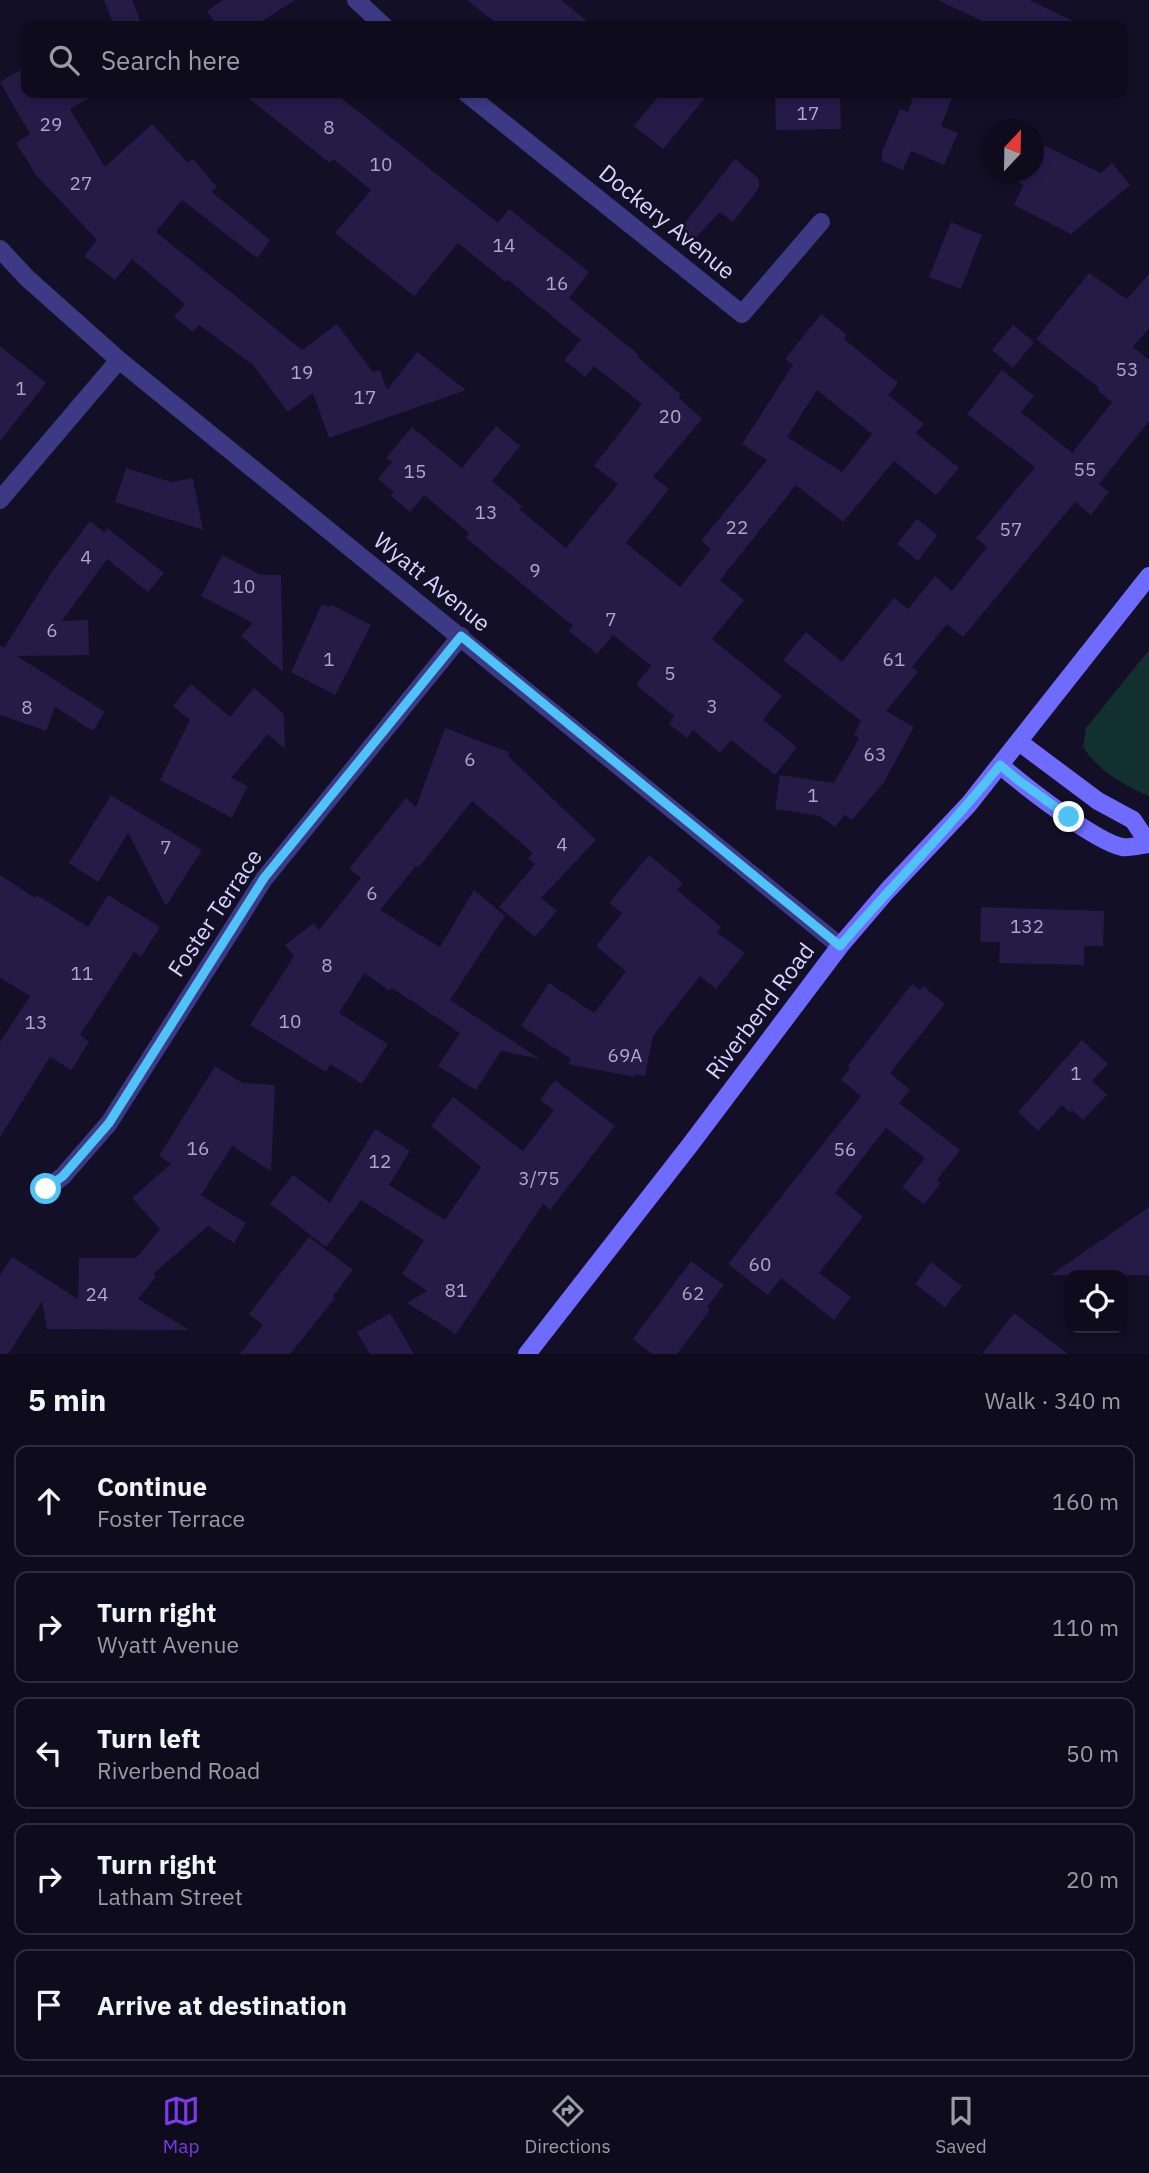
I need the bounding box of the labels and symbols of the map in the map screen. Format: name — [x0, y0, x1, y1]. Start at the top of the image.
house number: 17 — [797, 101, 819, 125]
house number: 29 — [40, 112, 62, 136]
house number: 8 — [323, 115, 335, 139]
north arrow — [981, 119, 1044, 182]
house number: 10 — [370, 152, 392, 176]
street label: Dockery Avenue — [593, 157, 742, 285]
house number: 27 — [70, 171, 92, 195]
house number: 14 — [493, 233, 515, 257]
house number: 16 — [546, 271, 568, 295]
house number: 53 — [1116, 357, 1138, 381]
house number: 19 — [291, 360, 313, 384]
house number: 1 — [15, 376, 27, 400]
house number: 17 — [354, 385, 376, 409]
house number: 20 — [659, 404, 681, 428]
house number: 55 — [1074, 457, 1096, 481]
house number: 15 — [404, 459, 426, 483]
house number: 13 — [475, 500, 497, 524]
house number: 22 — [726, 515, 748, 539]
house number: 57 — [1000, 517, 1022, 541]
street label: Wyatt Avenue — [368, 525, 497, 638]
house number: 4 — [80, 545, 92, 569]
house number: 9 — [529, 558, 541, 582]
house number: 10 — [233, 574, 255, 598]
house number: 7 — [605, 607, 617, 631]
house number: 6 — [46, 618, 58, 642]
house number: 1 — [323, 647, 335, 671]
house number: 61 — [883, 647, 905, 671]
house number: 5 — [664, 661, 676, 685]
house number: 3 — [706, 694, 718, 718]
house number: 8 — [21, 695, 33, 719]
house number: 63 — [864, 742, 886, 766]
house number: 6 — [464, 747, 476, 771]
house number: 1 — [807, 783, 819, 807]
route end — [1053, 801, 1084, 832]
house number: 4 — [556, 832, 568, 856]
house number: 7 — [160, 835, 172, 859]
street label: Foster Terrace — [160, 843, 268, 982]
house number: 6 — [366, 881, 378, 905]
house number: 132 — [1010, 914, 1044, 938]
street label: Riverbend Road — [698, 936, 820, 1085]
house number: 8 — [321, 953, 333, 977]
house number: 11 — [71, 961, 93, 985]
house number: 10 — [279, 1009, 301, 1033]
house number: 13 — [25, 1010, 47, 1034]
house number: 69A — [608, 1043, 642, 1067]
house number: 1 — [1070, 1061, 1082, 1085]
house number: 16 — [187, 1136, 209, 1160]
house number: 56 — [834, 1137, 856, 1161]
house number: 12 — [369, 1149, 391, 1173]
house number: 3/75 — [518, 1166, 560, 1190]
route start — [30, 1173, 61, 1204]
house number: 60 — [749, 1252, 771, 1276]
house number: 81 — [445, 1278, 467, 1302]
house number: 62 — [682, 1281, 704, 1305]
house number: 24 — [86, 1282, 108, 1306]

